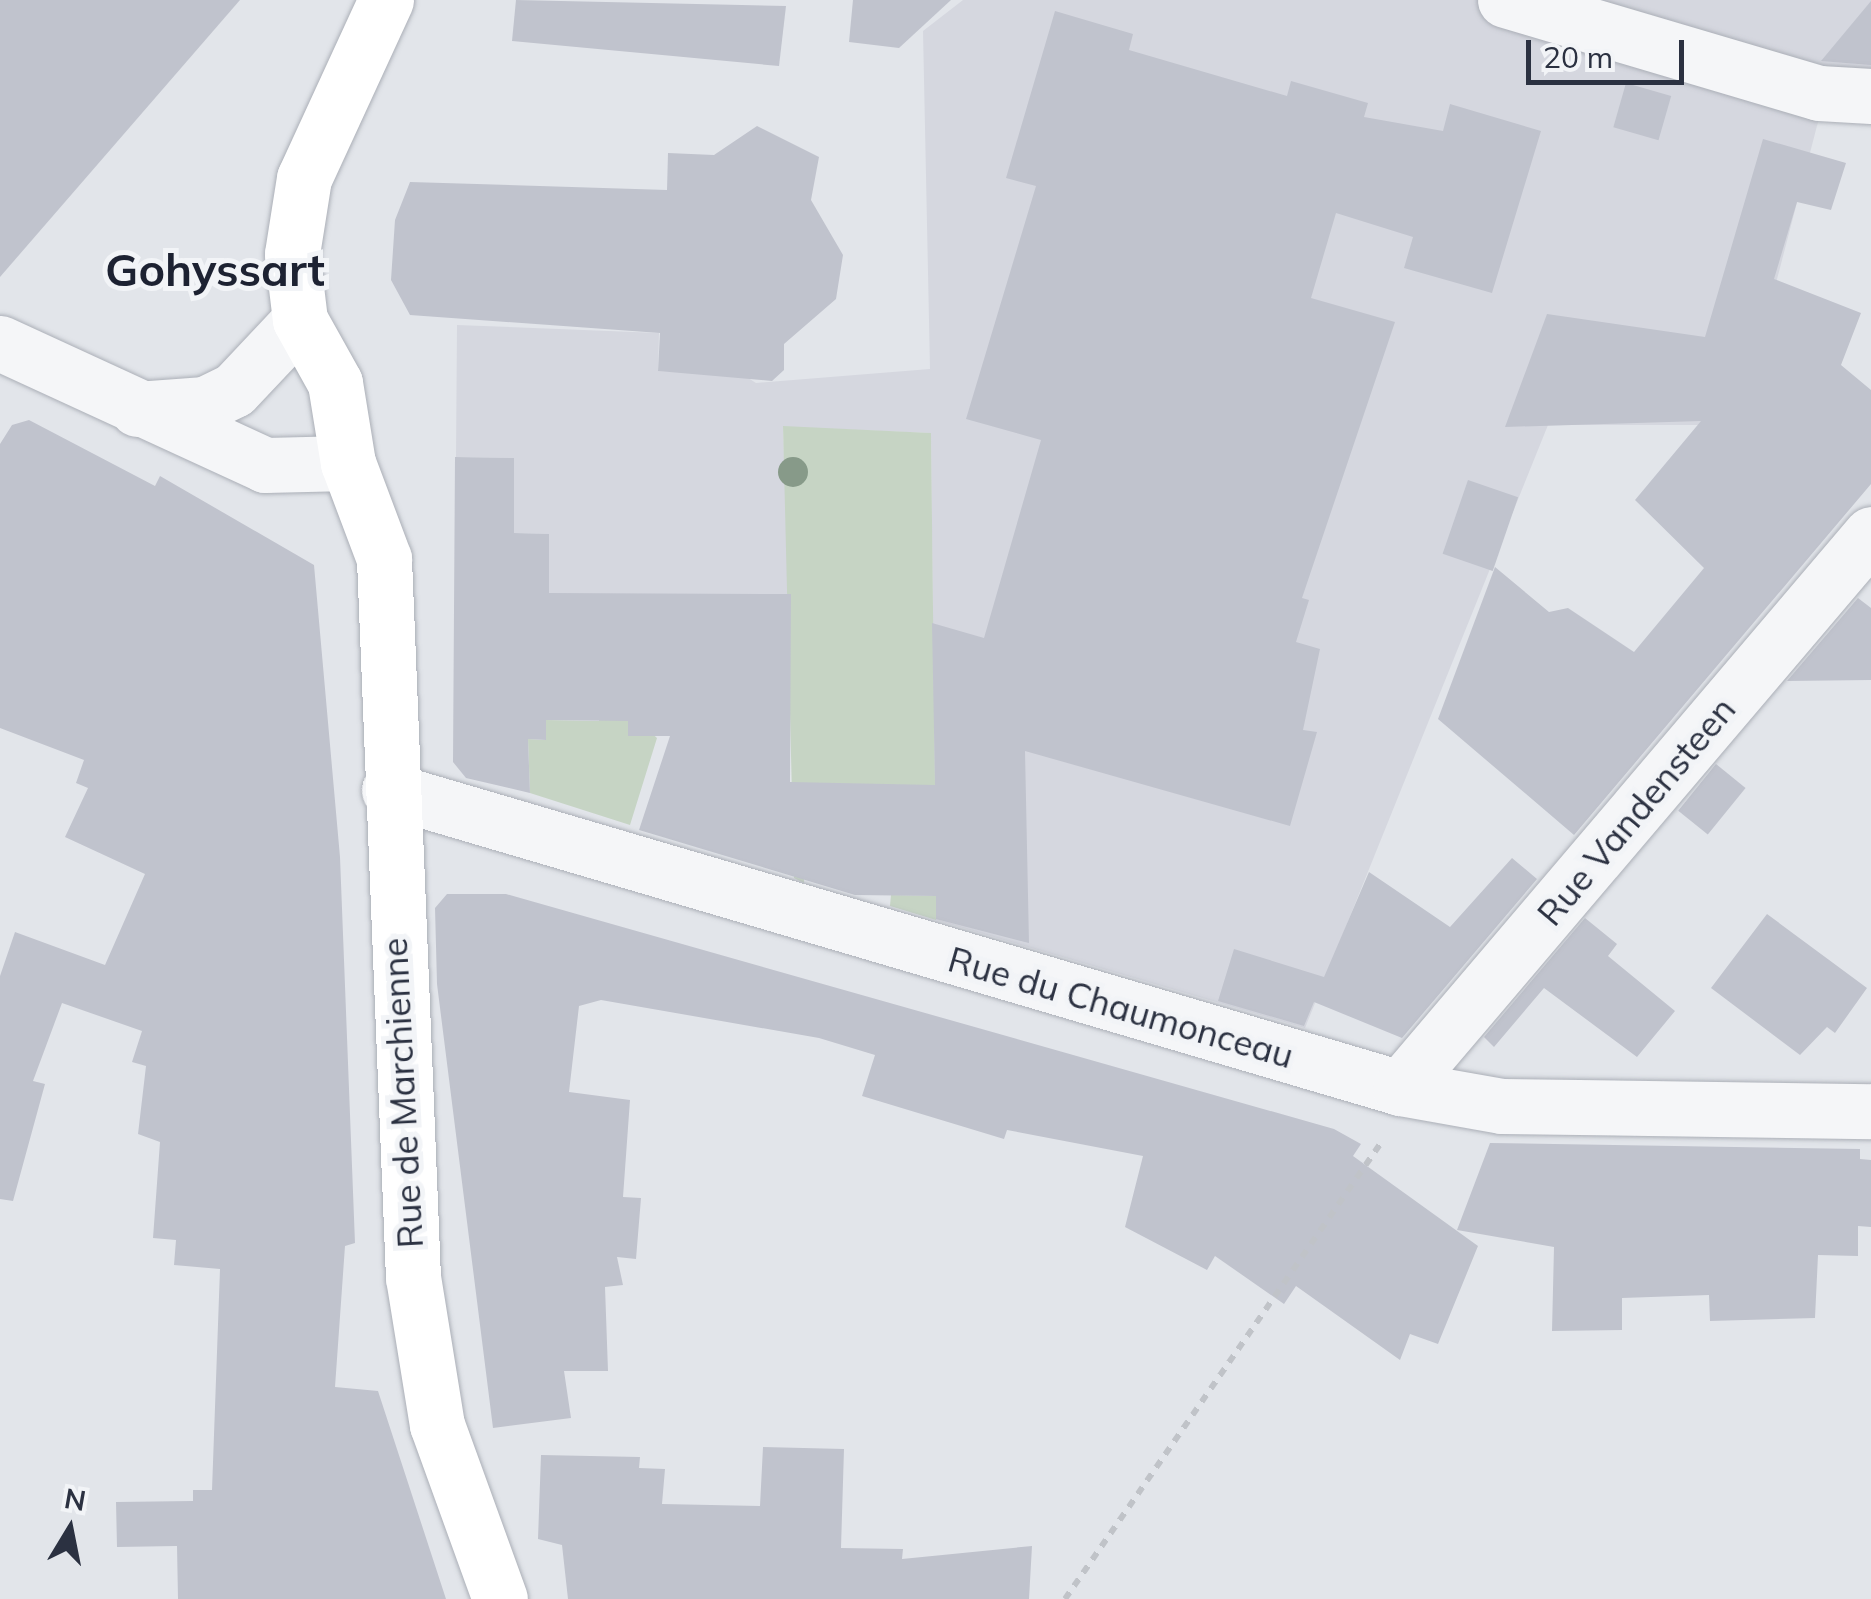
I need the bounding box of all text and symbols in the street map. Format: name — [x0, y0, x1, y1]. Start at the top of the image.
scale bar — [1531, 20, 1688, 82]
text: 20 m — [1543, 38, 1613, 76]
district label: Gohyssart — [105, 243, 325, 297]
street label: Rue Vandensteen — [1528, 688, 1744, 934]
street label: Rue de Marchienne — [373, 937, 431, 1249]
street label: Rue du Chaumonceau — [944, 938, 1298, 1076]
north arrow — [20, 1479, 120, 1579]
text: N — [62, 1480, 89, 1518]

